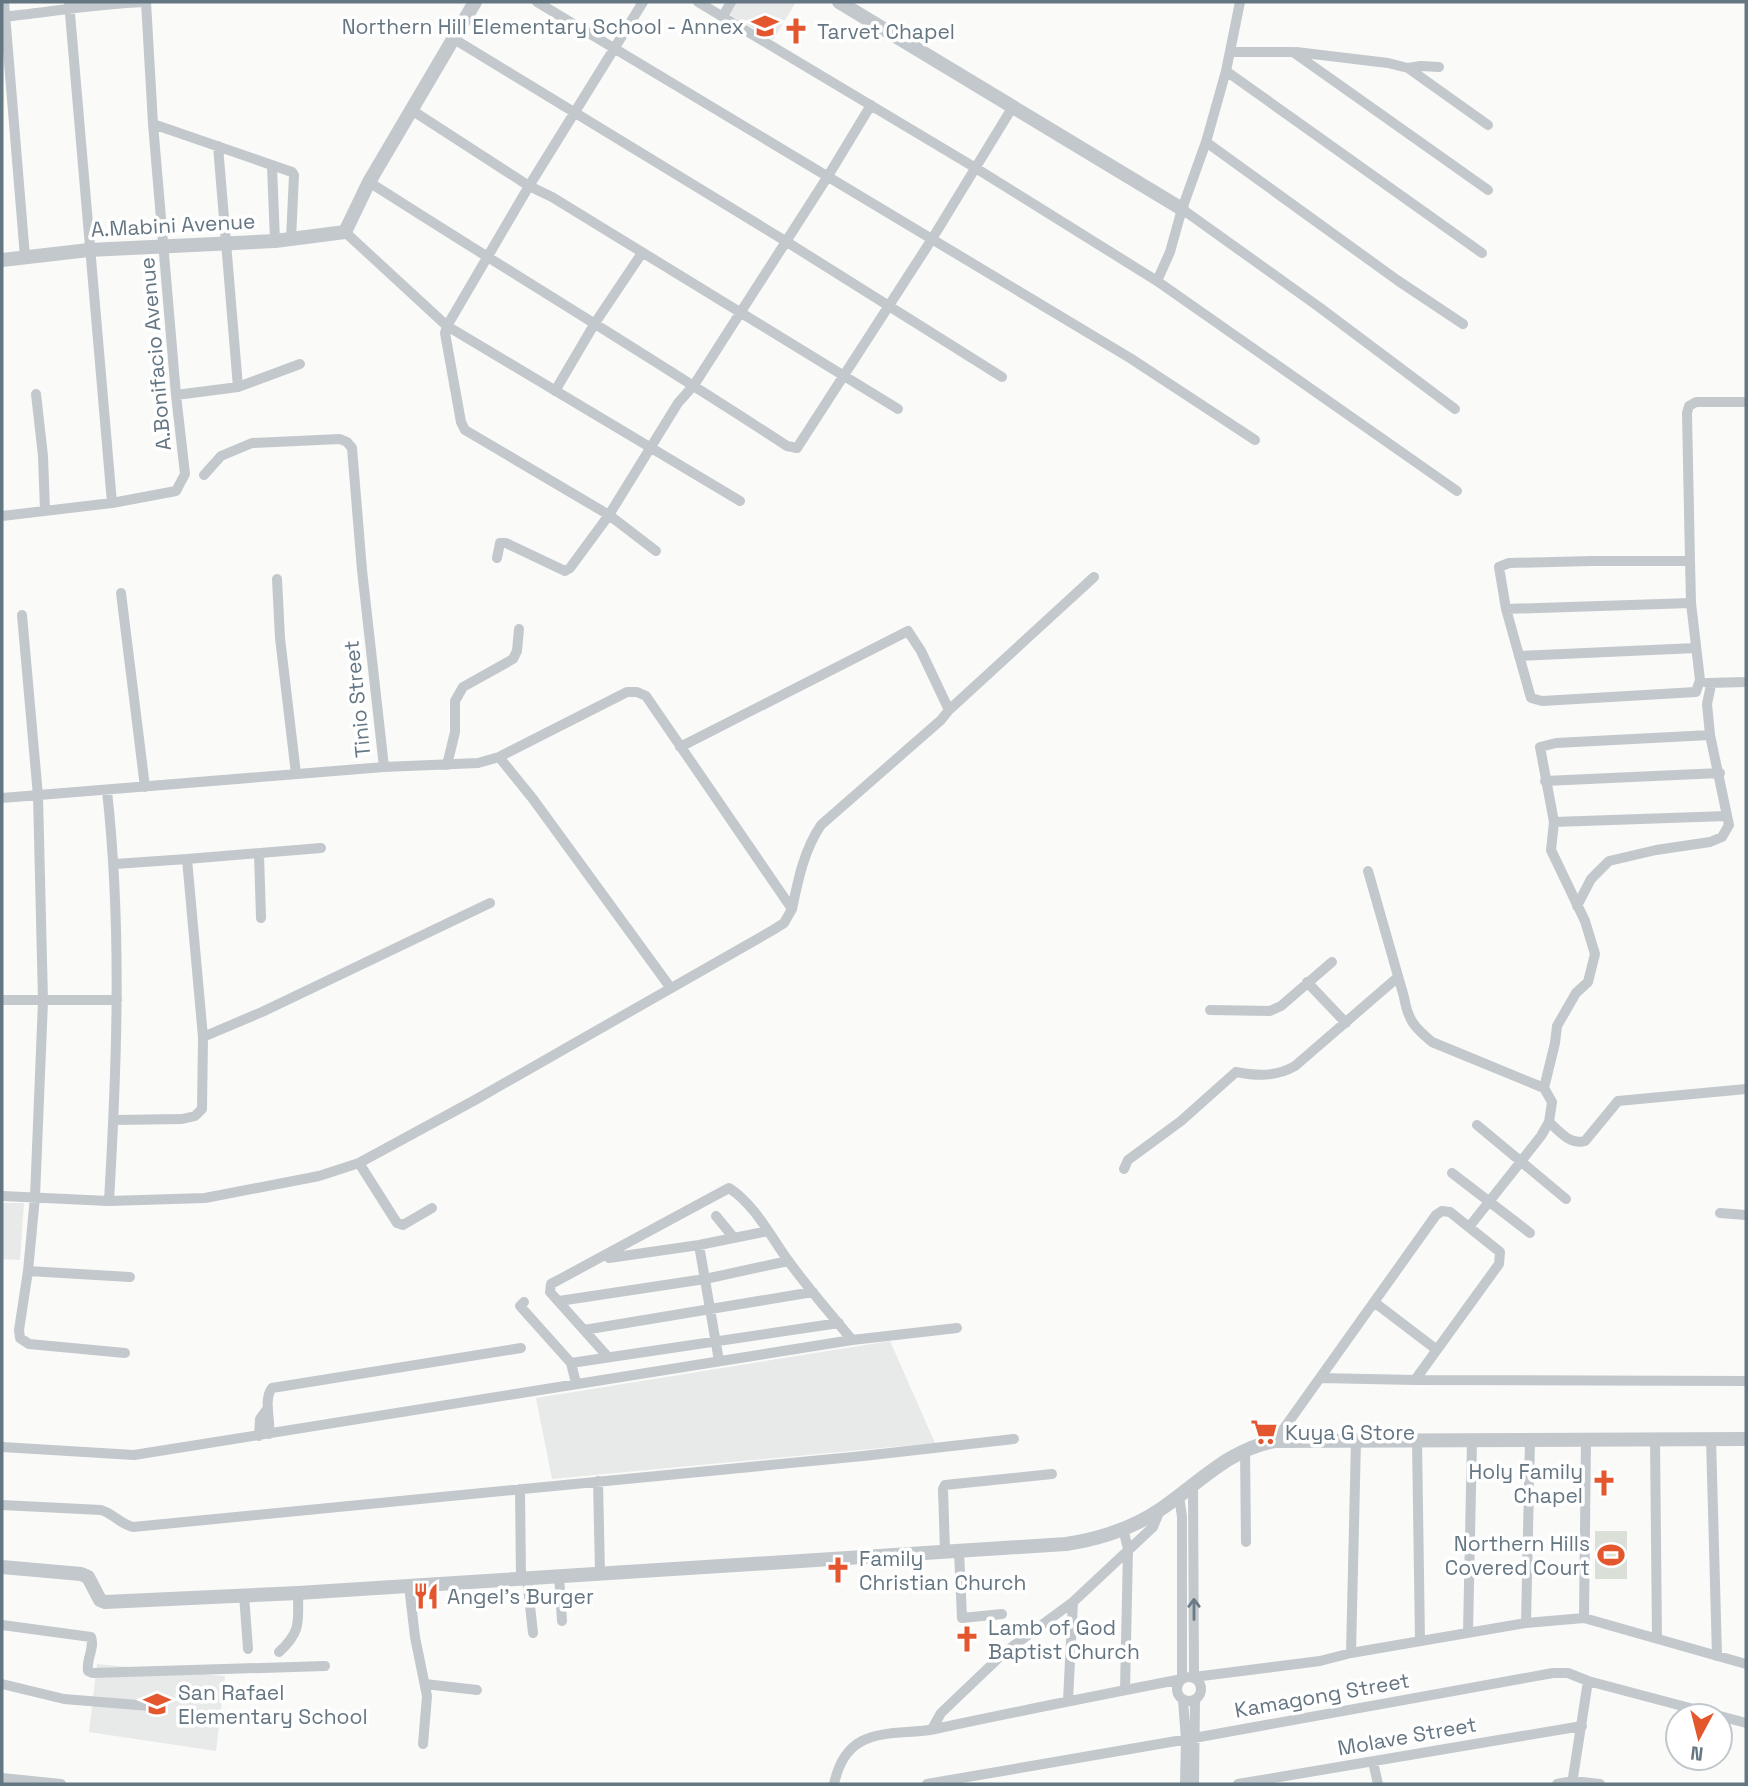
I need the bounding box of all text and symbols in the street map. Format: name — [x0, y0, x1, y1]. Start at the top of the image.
school or university icon: Northern Hill Elementary School - Annex — [750, 11, 780, 41]
place label: Northern Hill Elementary School - Annex — [342, 13, 744, 40]
church icon: Tarvet Chapel — [781, 16, 811, 46]
place label: Tarvet Chapel — [817, 18, 955, 45]
street label: A.Mabini Avenue — [90, 207, 256, 243]
street label: A.Bonifacio Avenue — [133, 256, 177, 452]
street label: Tinio Street — [337, 639, 377, 759]
supermarket icon: Kuya G Store — [1249, 1417, 1279, 1447]
place label: Kuya G Store — [1285, 1419, 1415, 1446]
place label: Holy Family Chapel — [1468, 1458, 1583, 1509]
church icon: Holy Family Chapel — [1589, 1468, 1619, 1498]
place label: Northern Hills Covered Court — [1445, 1530, 1590, 1581]
sports icon: Northern Hills Covered Court — [1596, 1540, 1626, 1570]
place label: Family Christian Church — [859, 1545, 1026, 1596]
church icon: Family Christian Church — [823, 1555, 853, 1585]
restaurant icon: Angel's Burger — [411, 1581, 441, 1611]
place label: Angel's Burger — [447, 1583, 594, 1610]
one-way arrow — [1187, 1598, 1201, 1621]
place label: Lamb of God Baptist Church — [988, 1614, 1140, 1665]
church icon: Lamb of God Baptist Church — [952, 1624, 982, 1654]
street label: Kamagong Street — [1232, 1666, 1412, 1724]
place label: San Rafael Elementary School — [178, 1679, 368, 1730]
school or university icon: San Rafael Elementary School — [142, 1689, 172, 1719]
north arrow — [1664, 1702, 1734, 1772]
street label: Molave Street — [1335, 1710, 1479, 1762]
text: N — [1689, 1740, 1705, 1767]

